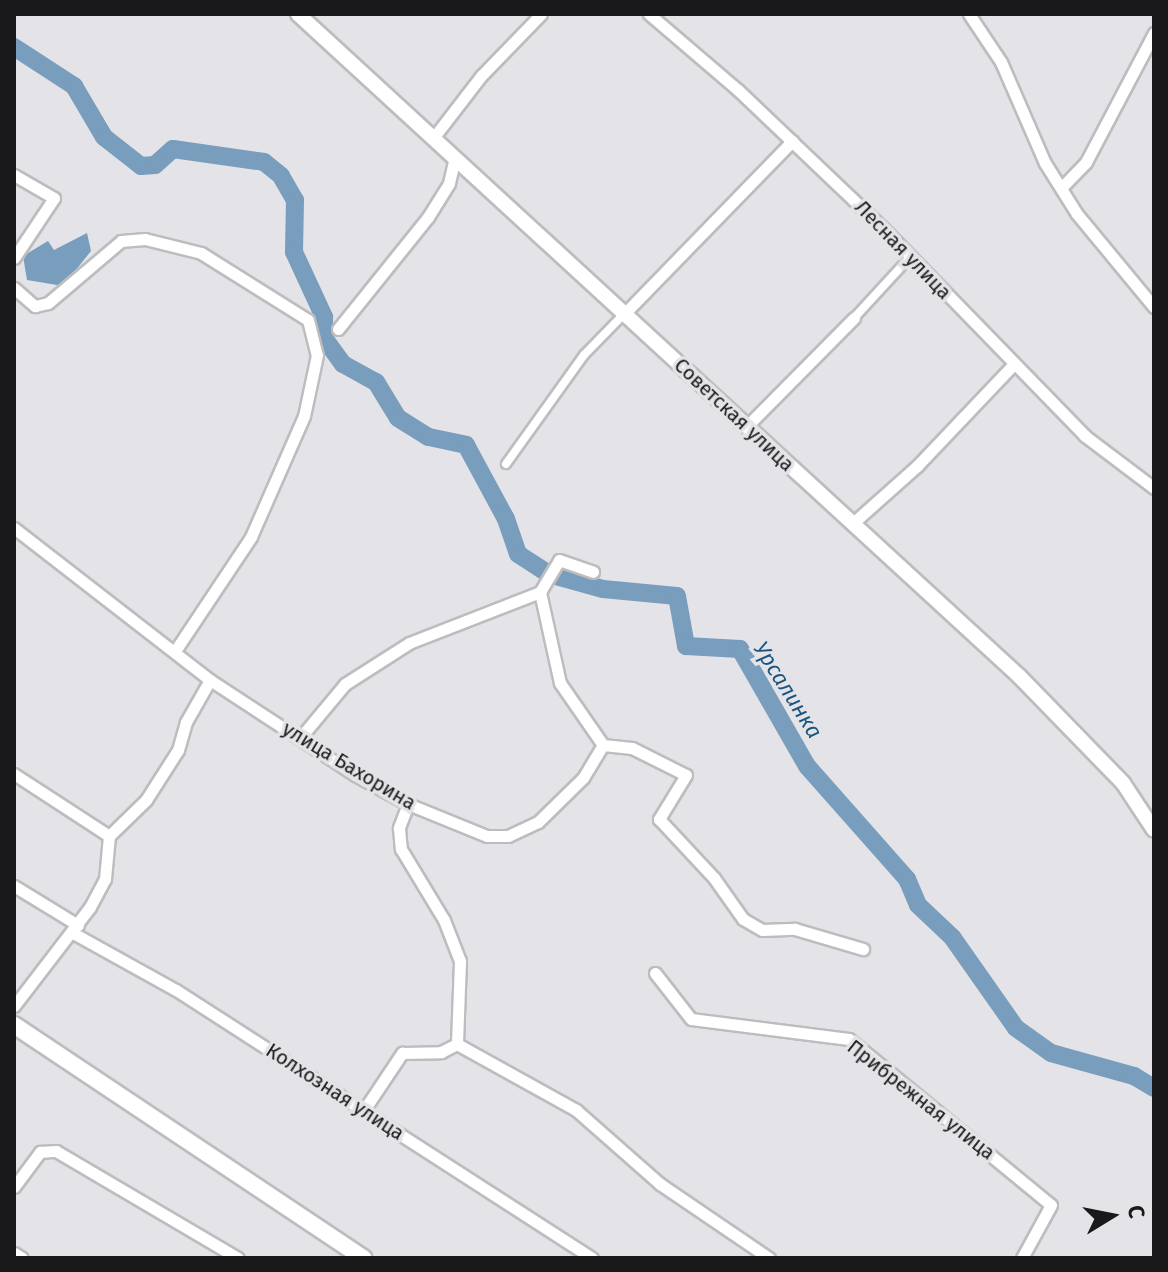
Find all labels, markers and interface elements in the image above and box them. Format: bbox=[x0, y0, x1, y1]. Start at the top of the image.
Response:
street label: Лесная улица bbox=[850, 195, 956, 305]
street label: Советская улица bbox=[669, 353, 799, 477]
water label: Урсалинка bbox=[748, 637, 828, 743]
street label: улица Бахорина bbox=[278, 717, 420, 815]
street label: Прибрежная улица bbox=[842, 1035, 1000, 1165]
street label: Колхозная улица bbox=[261, 1038, 409, 1146]
north arrow bbox=[1072, 1176, 1152, 1256]
text: С bbox=[1122, 1203, 1151, 1220]

